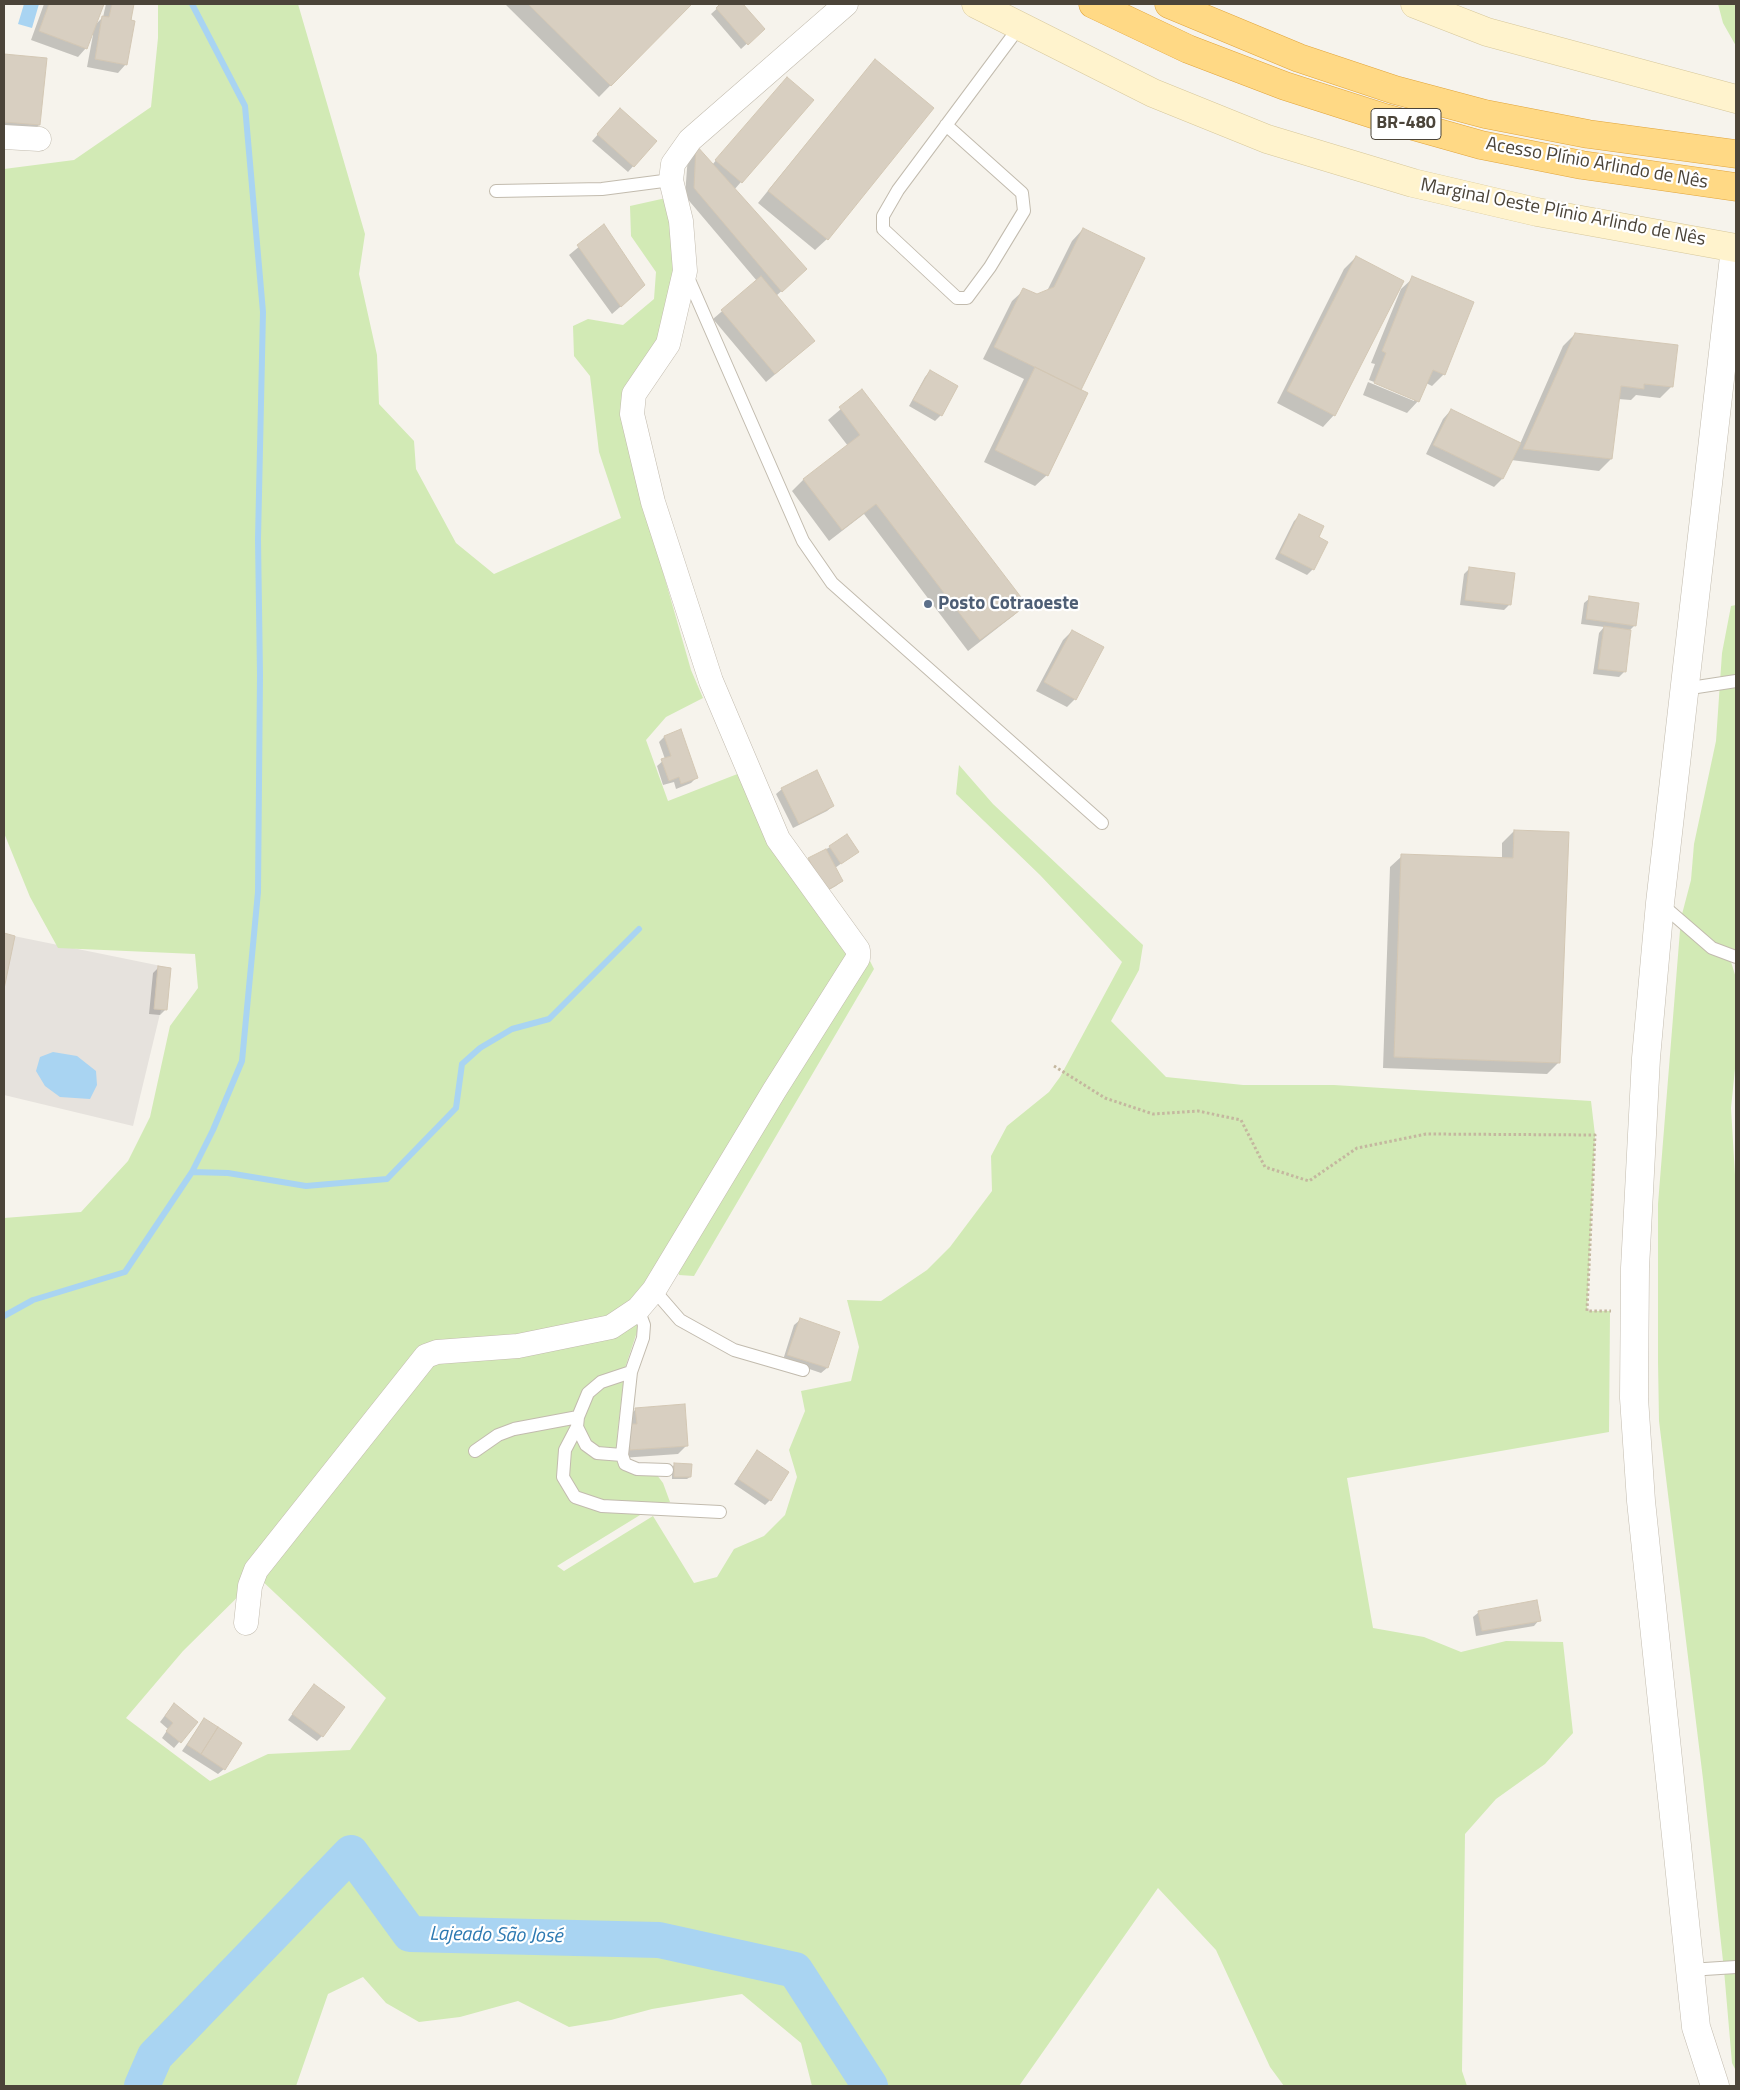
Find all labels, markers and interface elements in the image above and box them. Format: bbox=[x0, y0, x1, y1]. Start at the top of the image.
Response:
road number: BR-480 bbox=[1371, 108, 1441, 140]
street label: Acesso Plínio Arlindo de Nês bbox=[1484, 133, 1710, 195]
street label: Marginal Oeste Plínio Arlindo de Nês bbox=[1419, 174, 1707, 252]
place label: Posto Cotraoeste bbox=[938, 593, 1079, 615]
marker: Posto Cotraoeste bbox=[922, 598, 934, 610]
water label: Lajeado São José bbox=[429, 1923, 563, 1949]

